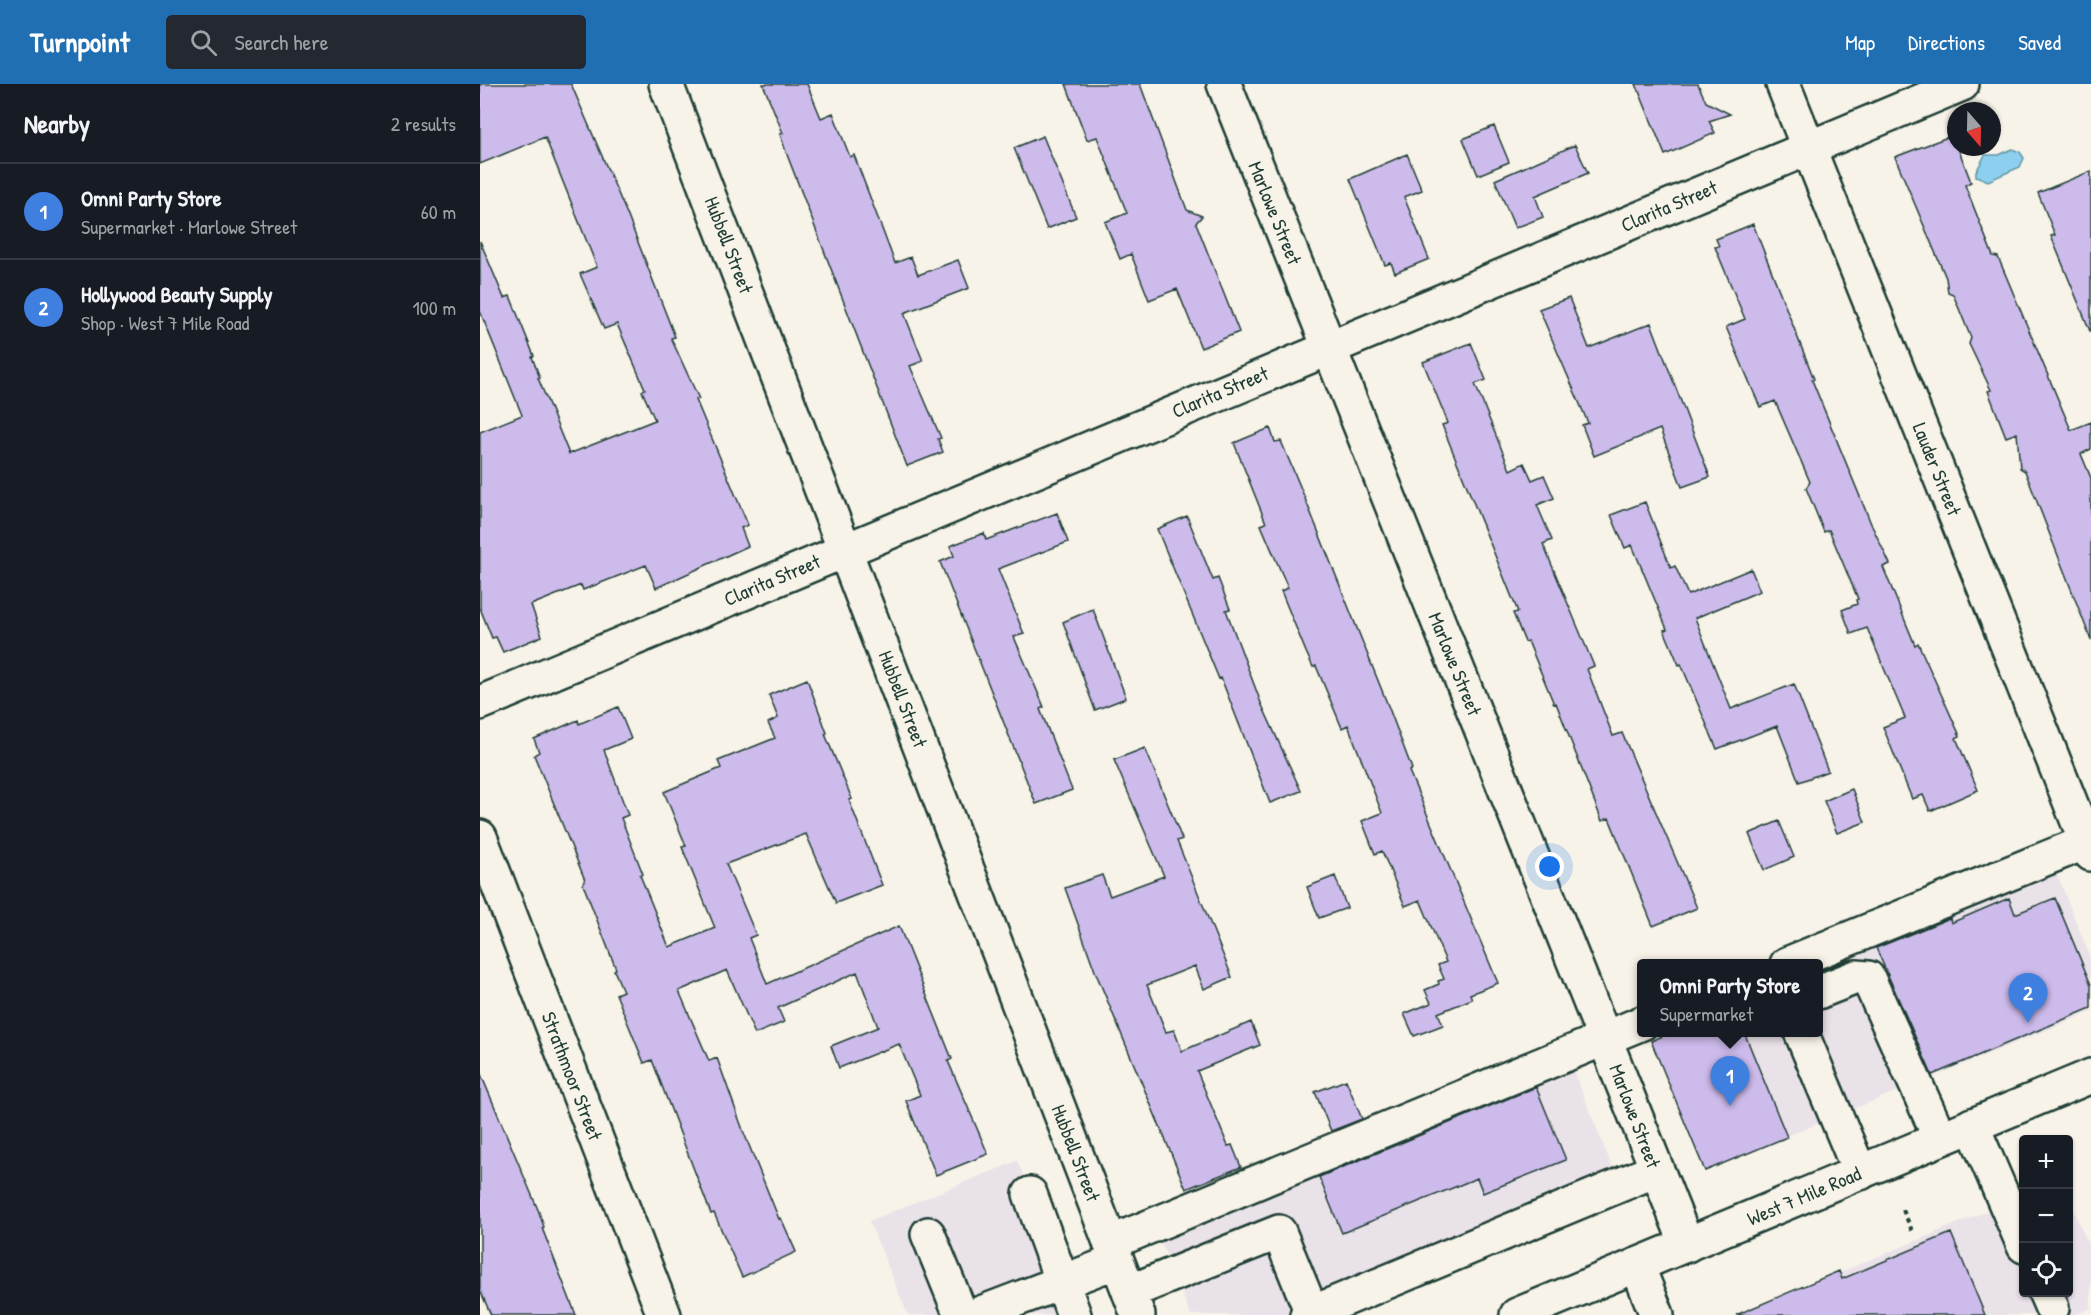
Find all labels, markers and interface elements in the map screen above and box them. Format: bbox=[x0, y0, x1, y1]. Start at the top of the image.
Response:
search box bbox=[166, 15, 586, 69]
text: Turnpoint bbox=[30, 23, 130, 61]
icon: search bbox=[187, 26, 220, 59]
text: Search here bbox=[235, 27, 329, 57]
text: Map bbox=[1845, 28, 1875, 57]
text: Directions bbox=[1908, 28, 1985, 57]
text: Saved bbox=[2018, 28, 2061, 57]
north arrow bbox=[1947, 102, 2001, 156]
text: Nearby bbox=[24, 106, 90, 141]
text: 2 results bbox=[391, 110, 456, 137]
street label: Marlowe Street bbox=[1242, 157, 1309, 270]
street label: Clarita Street bbox=[1616, 173, 1722, 238]
text: Omni Party Store bbox=[81, 183, 222, 213]
street label: Hubbell Street bbox=[699, 193, 761, 298]
text: 1 bbox=[40, 198, 47, 225]
text: 60 m bbox=[421, 198, 456, 225]
text: Supermarket · Marlowe Street bbox=[81, 213, 297, 240]
text: Hollywood Beauty Supply bbox=[81, 279, 273, 309]
text: 2 bbox=[39, 294, 48, 321]
text: 100 m bbox=[413, 294, 456, 321]
text: Shop · West 7 Mile Road bbox=[81, 309, 249, 336]
street label: Clarita Street bbox=[1167, 359, 1273, 424]
street label: Lauder Street bbox=[1907, 418, 1969, 520]
street label: Clarita Street bbox=[719, 547, 825, 612]
street label: Marlowe Street bbox=[1422, 608, 1489, 721]
street label: Hubbell Street bbox=[873, 647, 935, 752]
your location bbox=[1535, 852, 1564, 881]
popup bbox=[1637, 959, 1823, 1037]
text: Omni Party Store bbox=[1660, 970, 1800, 1000]
pin: 2 bbox=[2008, 974, 2048, 1023]
text: Supermarket bbox=[1660, 1000, 1753, 1027]
street label: Strathmoor Street bbox=[536, 1008, 610, 1145]
pin: 1 bbox=[1710, 1056, 1750, 1106]
street label: Marlowe Street bbox=[1603, 1060, 1668, 1173]
street label: Hubbell Street bbox=[1046, 1101, 1108, 1206]
map controls bbox=[2019, 1135, 2073, 1297]
button: + bbox=[2019, 1135, 2073, 1189]
street label: West 7 Mile Road bbox=[1743, 1159, 1865, 1232]
button: − bbox=[2019, 1189, 2073, 1243]
button: locate bbox=[2019, 1243, 2073, 1297]

